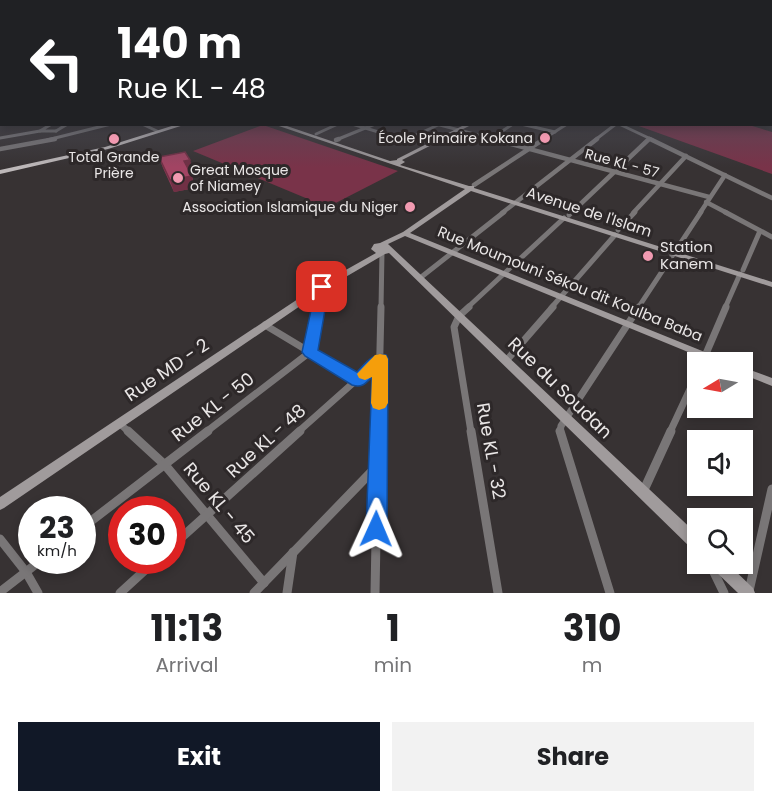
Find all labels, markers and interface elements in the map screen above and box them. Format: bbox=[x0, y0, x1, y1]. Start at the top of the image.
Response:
text: 140 m bbox=[117, 14, 242, 73]
icon: left bbox=[18, 24, 96, 102]
text: Rue KL - 48 bbox=[117, 70, 266, 107]
place label: École Primaire Kokana bbox=[378, 128, 533, 148]
marker: École Primaire Kokana bbox=[538, 131, 552, 145]
marker: Total Grande Prière bbox=[107, 132, 121, 146]
street label: Rue KL - 57 bbox=[583, 144, 662, 183]
place label: Total Grande Prière bbox=[69, 147, 160, 183]
place label: Great Mosque of Niamey bbox=[190, 160, 289, 196]
marker: Great Mosque of Niamey bbox=[171, 171, 185, 185]
street label: Avenue de l'Islam bbox=[524, 181, 655, 242]
place label: Association Islamique du Niger bbox=[182, 197, 398, 217]
marker: Association Islamique du Niger bbox=[403, 200, 417, 214]
street label: Rue Moumouni Sékou dit Koulba Baba bbox=[434, 221, 706, 347]
place label: Station Kanem bbox=[660, 236, 713, 274]
marker: Station Kanem bbox=[641, 249, 655, 263]
pin bbox=[296, 261, 347, 312]
icon: arrive bbox=[305, 270, 338, 303]
street label: Rue du Soudan bbox=[503, 331, 618, 444]
street label: Rue MD - 2 bbox=[120, 332, 214, 407]
north arrow bbox=[687, 352, 753, 418]
map controls bbox=[687, 352, 753, 574]
street label: Rue KL - 50 bbox=[166, 366, 259, 447]
street label: Rue KL - 48 bbox=[220, 398, 311, 483]
street label: Rue KL - 32 bbox=[471, 401, 512, 501]
button: sound bbox=[687, 430, 753, 496]
street label: Rue KL - 45 bbox=[178, 457, 261, 549]
speed limit sign: 30 bbox=[108, 496, 186, 574]
position arrow bbox=[344, 497, 408, 561]
text: 23 bbox=[39, 506, 75, 549]
button: search bbox=[687, 508, 753, 574]
text: km/h bbox=[37, 540, 77, 561]
text: 11:13 bbox=[151, 603, 223, 654]
text: 1 bbox=[386, 603, 400, 654]
text: 310 bbox=[563, 603, 621, 654]
text: Arrival bbox=[155, 651, 218, 679]
text: min bbox=[374, 651, 412, 679]
text: m bbox=[582, 651, 602, 679]
button: Exit bbox=[18, 722, 380, 791]
button: Share bbox=[392, 722, 754, 791]

